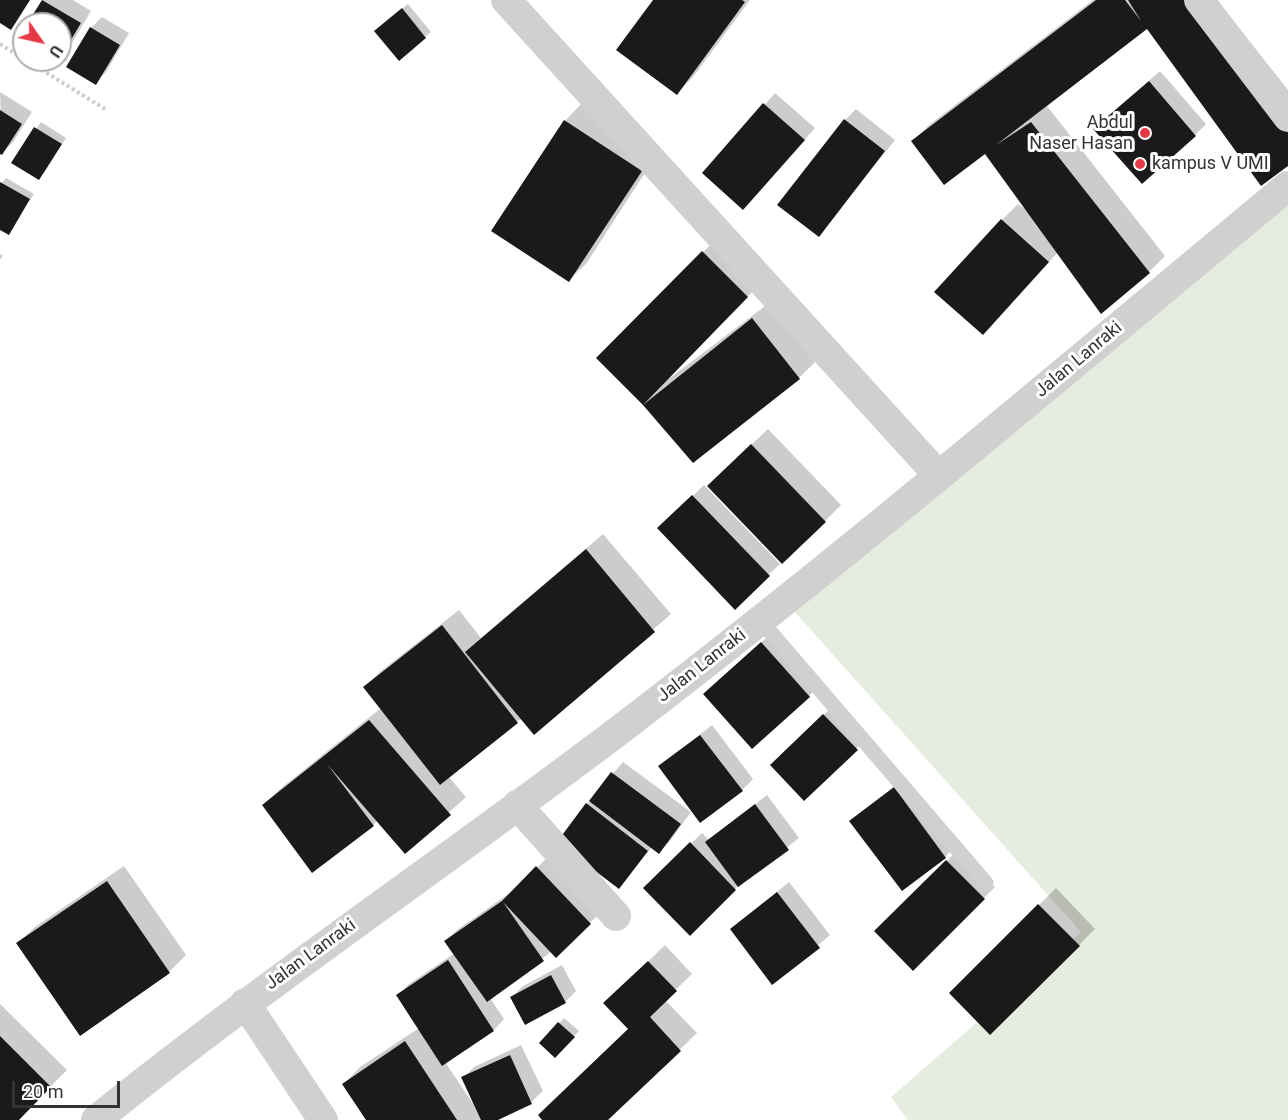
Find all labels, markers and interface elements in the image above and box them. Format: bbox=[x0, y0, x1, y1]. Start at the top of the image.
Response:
north arrow bbox=[12, 12, 72, 72]
text: U bbox=[45, 42, 67, 61]
place label: Abdul Naser Hasan bbox=[1029, 112, 1133, 154]
marker: Abdul Naser Hasan bbox=[1138, 126, 1152, 140]
place label: kampus V UMI bbox=[1152, 153, 1269, 175]
marker: kampus V UMI bbox=[1133, 157, 1147, 171]
street label: Jalan Lanraki bbox=[1031, 317, 1127, 403]
street label: Jalan Lanraki bbox=[653, 625, 751, 707]
street label: Jalan Lanraki bbox=[261, 915, 361, 995]
scale bar bbox=[15, 1069, 123, 1107]
text: 20 m bbox=[23, 1081, 63, 1102]

